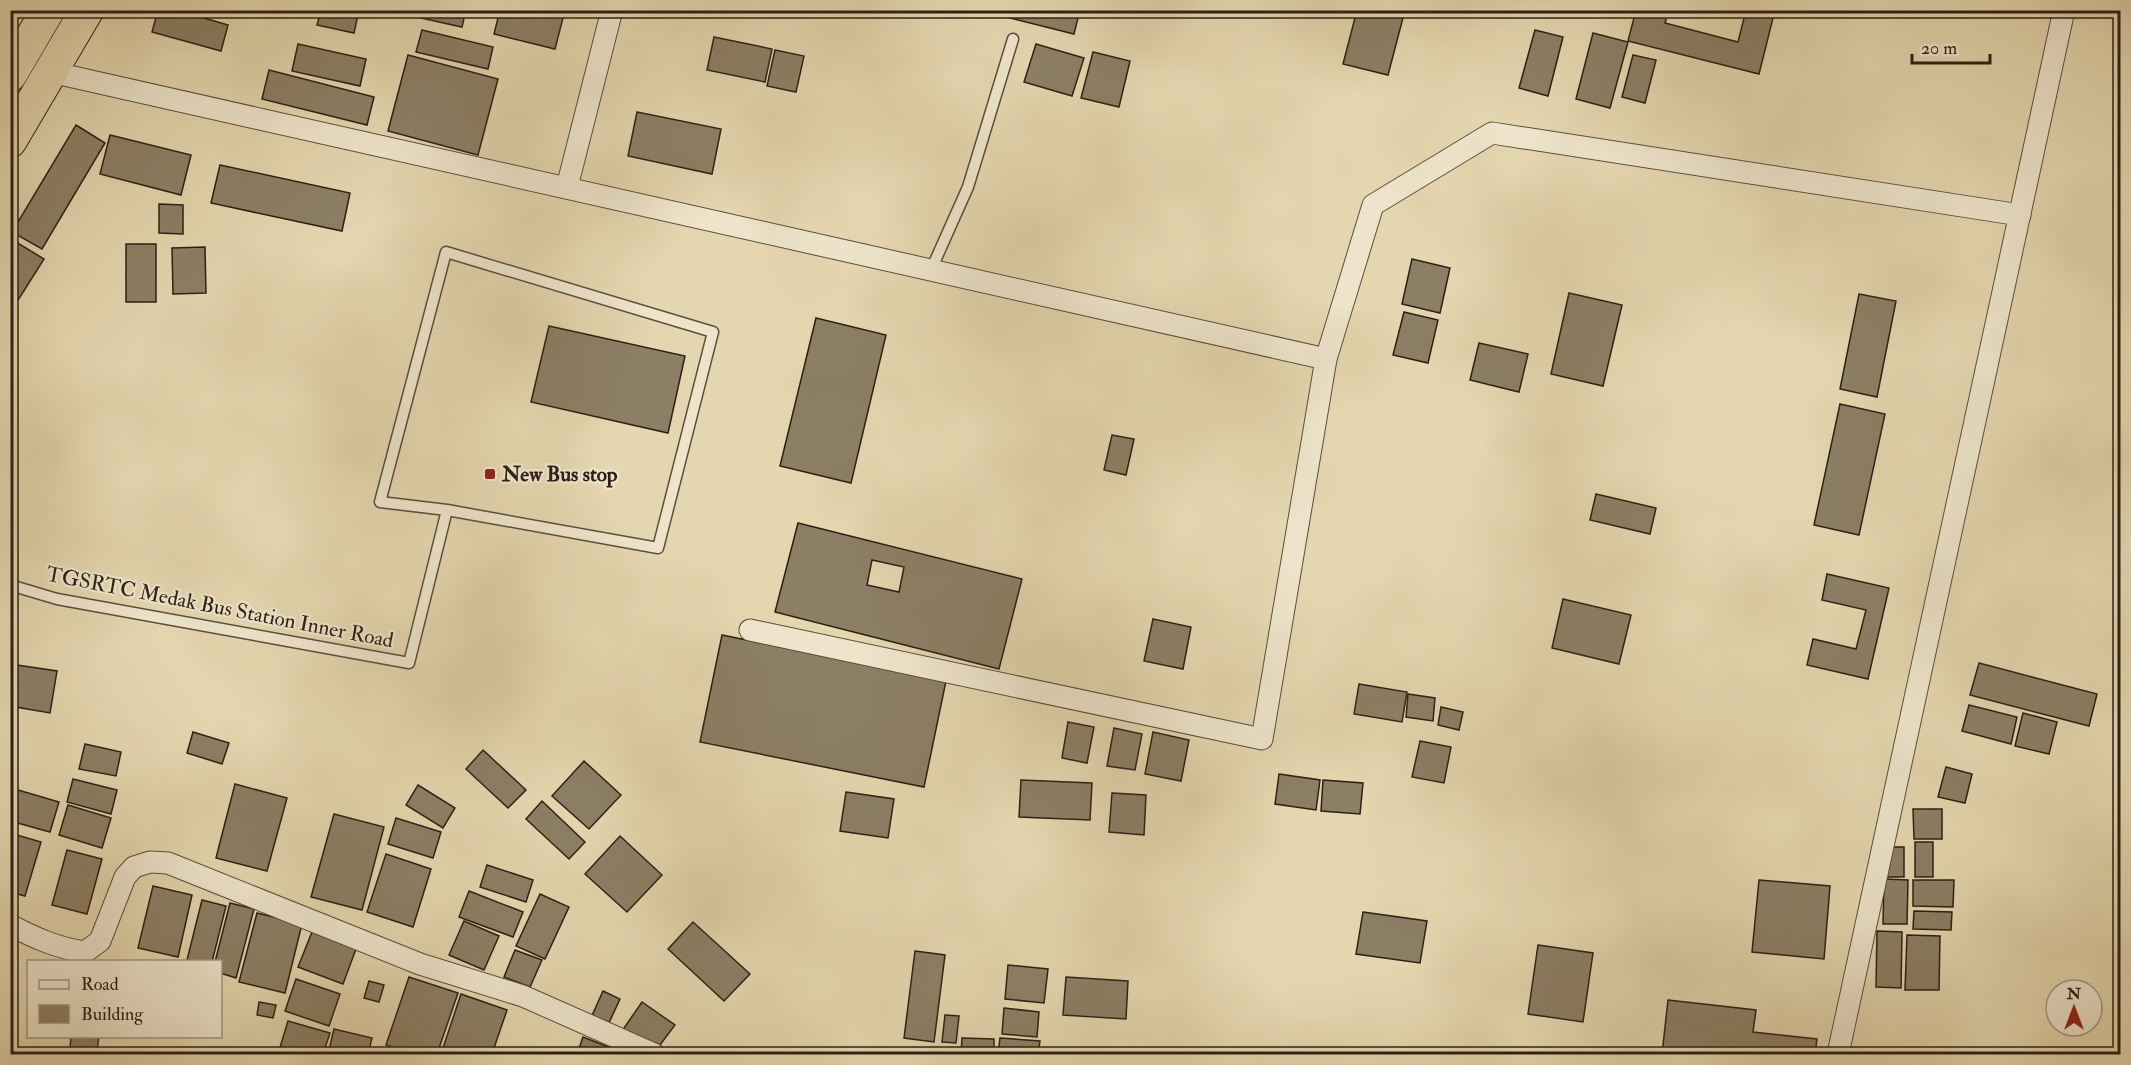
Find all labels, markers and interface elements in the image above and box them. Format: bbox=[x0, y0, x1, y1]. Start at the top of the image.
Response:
scale bar bbox=[1912, 27, 1990, 65]
text: 20 m bbox=[1921, 37, 1957, 60]
place label: New Bus stop bbox=[501, 461, 618, 488]
marker: New Bus stop bbox=[483, 467, 497, 481]
street label: TGSRTC Medak Bus Station Inner Road bbox=[44, 561, 396, 655]
legend bbox=[27, 960, 222, 1038]
text: Road bbox=[81, 973, 119, 996]
north arrow bbox=[2044, 978, 2104, 1038]
text: N bbox=[2066, 984, 2082, 1004]
text: Building bbox=[81, 1003, 144, 1026]

